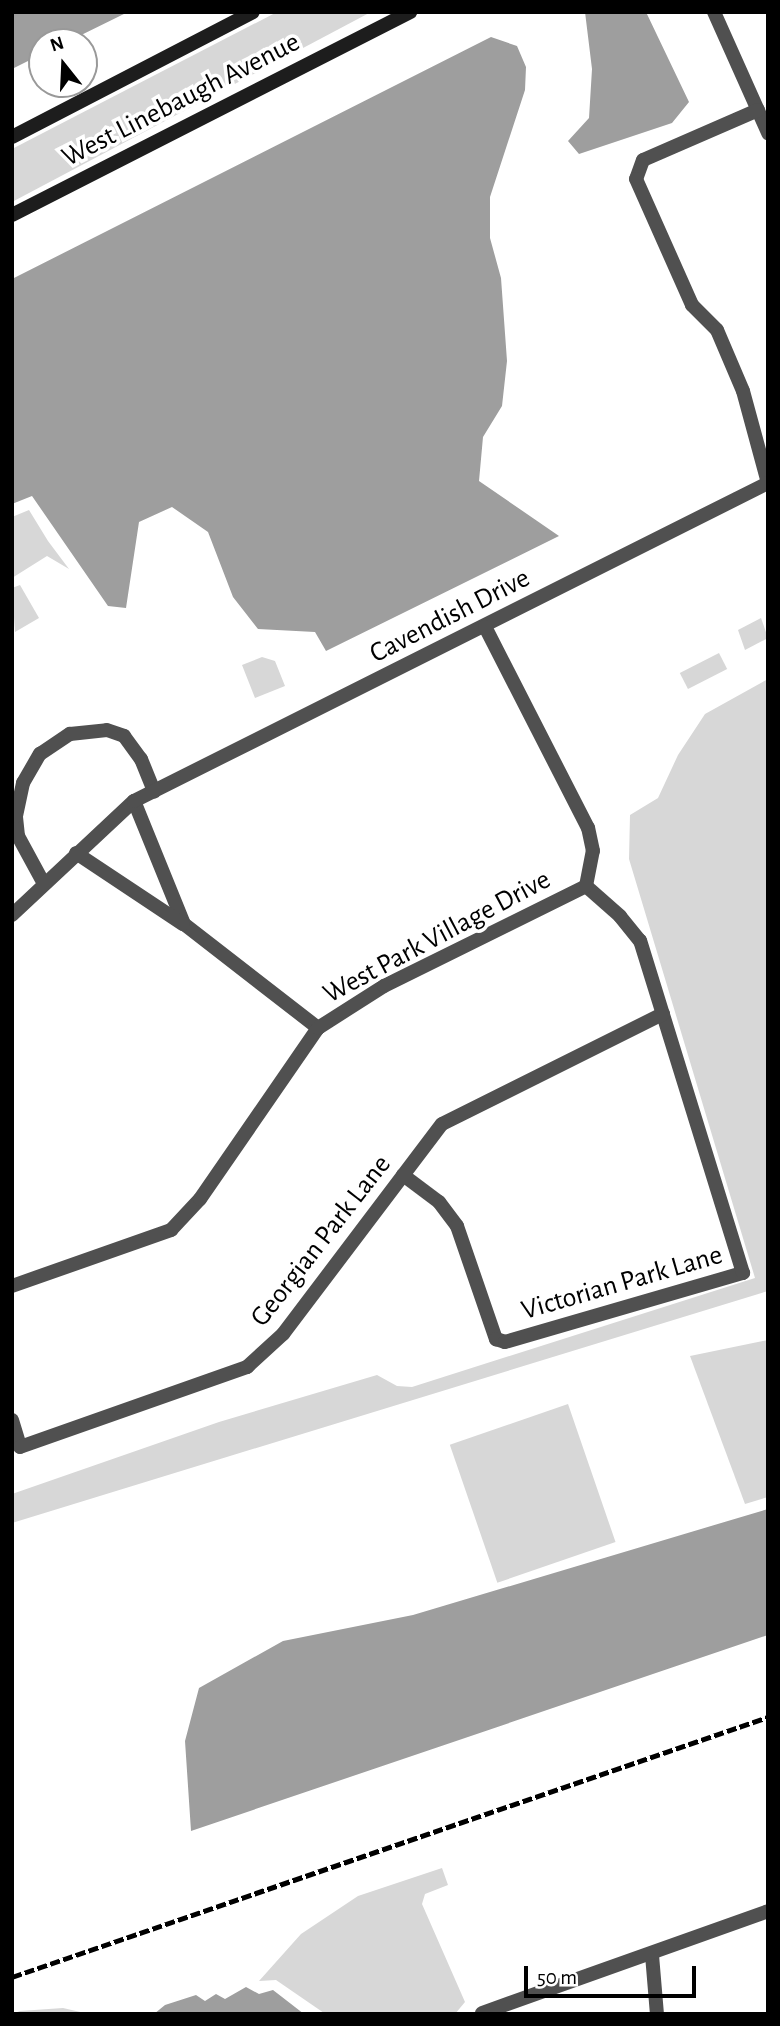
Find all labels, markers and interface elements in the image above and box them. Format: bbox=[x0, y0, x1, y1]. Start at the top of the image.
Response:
street label: West Linebaugh Avenue bbox=[56, 25, 306, 175]
north arrow bbox=[28, 28, 98, 98]
text: N bbox=[48, 33, 66, 56]
street label: Cavendish Drive bbox=[364, 561, 536, 671]
street label: West Park Village Drive bbox=[318, 863, 556, 1011]
street label: Georgian Park Lane bbox=[244, 1149, 398, 1333]
street label: Victorian Park Lane bbox=[518, 1238, 726, 1328]
scale bar bbox=[528, 1952, 700, 1996]
text: 50 m bbox=[537, 1967, 577, 1988]

